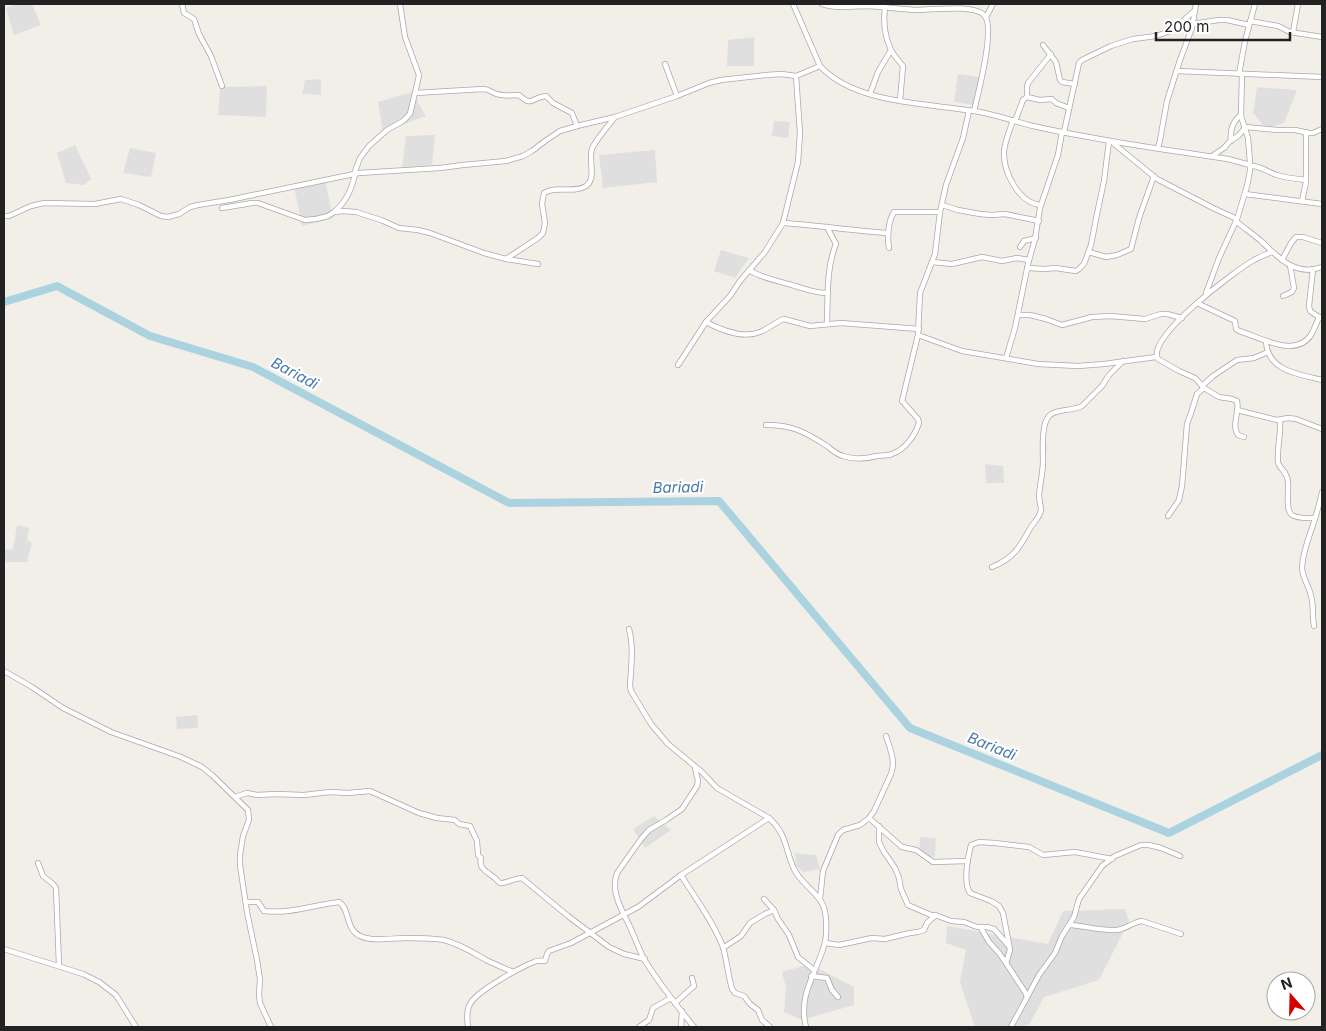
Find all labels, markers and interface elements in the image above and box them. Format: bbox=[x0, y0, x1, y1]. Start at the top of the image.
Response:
scale bar bbox=[1156, 10, 1290, 42]
text: 200 m bbox=[1164, 17, 1209, 36]
water label: Bariadi bbox=[268, 353, 322, 393]
water label: Bariadi bbox=[653, 477, 704, 497]
water label: Bariadi bbox=[965, 728, 1019, 764]
north arrow bbox=[1266, 971, 1316, 1021]
text: N bbox=[1278, 974, 1294, 993]

